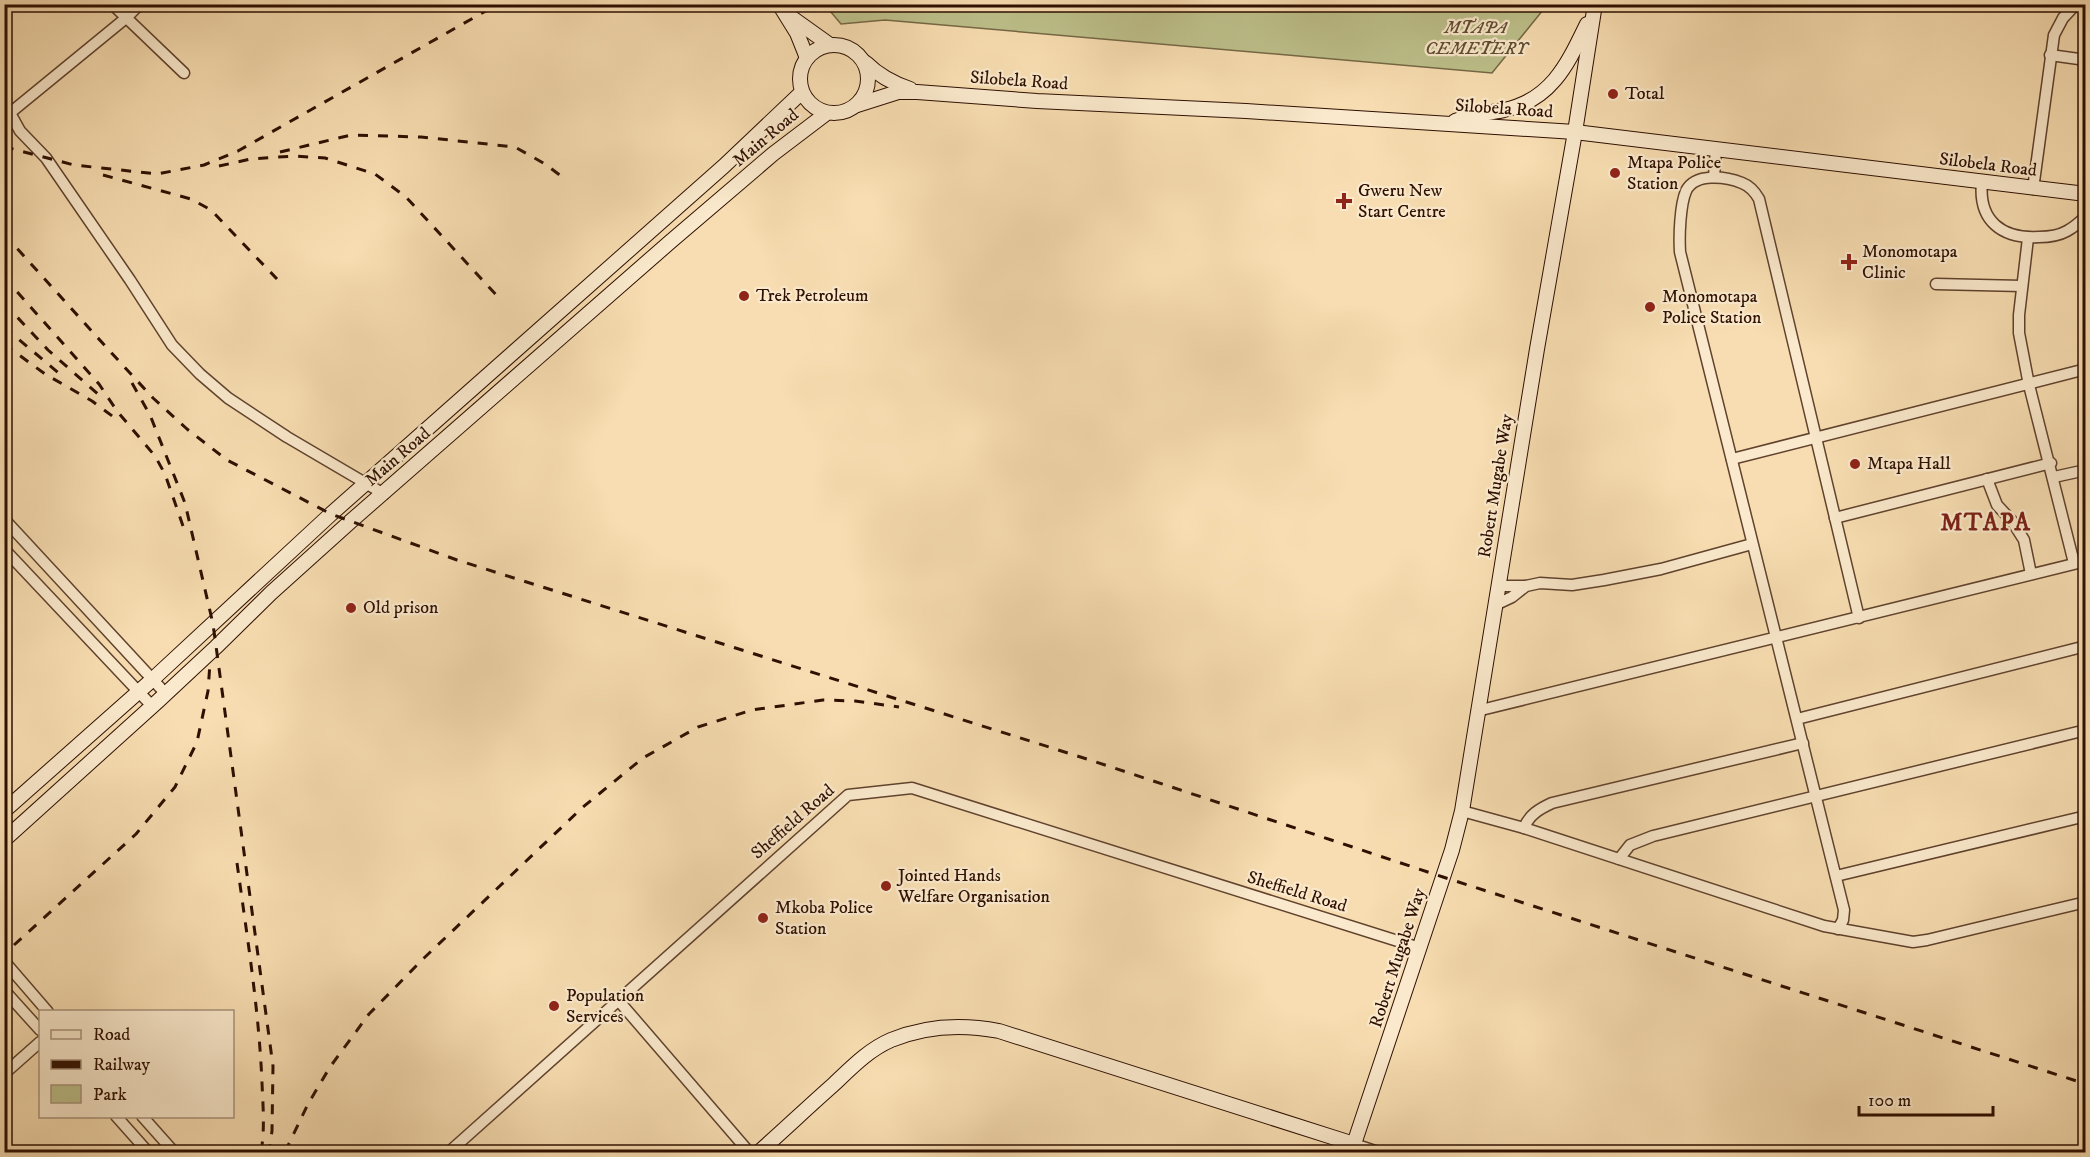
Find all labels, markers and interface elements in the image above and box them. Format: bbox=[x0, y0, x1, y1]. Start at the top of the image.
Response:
park label: MTAPA CEMETERY bbox=[1425, 17, 1530, 60]
street label: Silobela Road bbox=[969, 67, 1069, 95]
place label: Total bbox=[1625, 83, 1665, 105]
marker: Total bbox=[1606, 87, 1620, 101]
street label: Silobela Road bbox=[1454, 95, 1554, 123]
street label: Main Road bbox=[729, 104, 803, 172]
street label: Silobela Road bbox=[1938, 148, 2038, 182]
place label: Mtapa Police Station bbox=[1627, 152, 1721, 195]
marker: Mtapa Police Station bbox=[1608, 166, 1622, 180]
place label: Gweru New Start Centre bbox=[1358, 180, 1446, 223]
marker: Gweru New Start Centre bbox=[1335, 192, 1353, 210]
place label: Monomotapa Clinic bbox=[1862, 241, 1958, 284]
marker: Monomotapa Clinic bbox=[1840, 253, 1858, 271]
place label: Trek Petroleum bbox=[756, 285, 869, 307]
place label: Monomotapa Police Station bbox=[1662, 286, 1762, 329]
marker: Trek Petroleum bbox=[737, 289, 751, 303]
marker: Monomotapa Police Station bbox=[1643, 300, 1657, 314]
street label: Robert Mugabe Way bbox=[1474, 412, 1518, 560]
street label: Main Road bbox=[361, 423, 435, 491]
place label: Mtapa Hall bbox=[1867, 453, 1951, 475]
marker: Mtapa Hall bbox=[1848, 457, 1862, 471]
district label: MTAPA bbox=[1941, 508, 2031, 538]
place label: Old prison bbox=[363, 597, 439, 619]
marker: Old prison bbox=[344, 601, 358, 615]
street label: Sheffield Road bbox=[747, 780, 839, 864]
place label: Jointed Hands Welfare Organisation bbox=[896, 865, 1051, 908]
street label: Sheffield Road bbox=[1244, 866, 1350, 918]
marker: Jointed Hands Welfare Organisation bbox=[879, 879, 893, 893]
street label: Robert Mugabe Way bbox=[1365, 885, 1431, 1031]
place label: Mkoba Police Station bbox=[775, 897, 873, 940]
marker: Mkoba Police Station bbox=[756, 911, 770, 925]
place label: Population Services bbox=[566, 985, 645, 1028]
marker: Population Services bbox=[547, 999, 561, 1013]
legend bbox=[39, 1010, 234, 1118]
text: Road bbox=[93, 1024, 130, 1046]
text: Railway bbox=[93, 1054, 151, 1076]
scale bar bbox=[1859, 1079, 1992, 1117]
text: Park bbox=[93, 1084, 127, 1106]
text: 100 m bbox=[1868, 1090, 1911, 1112]

